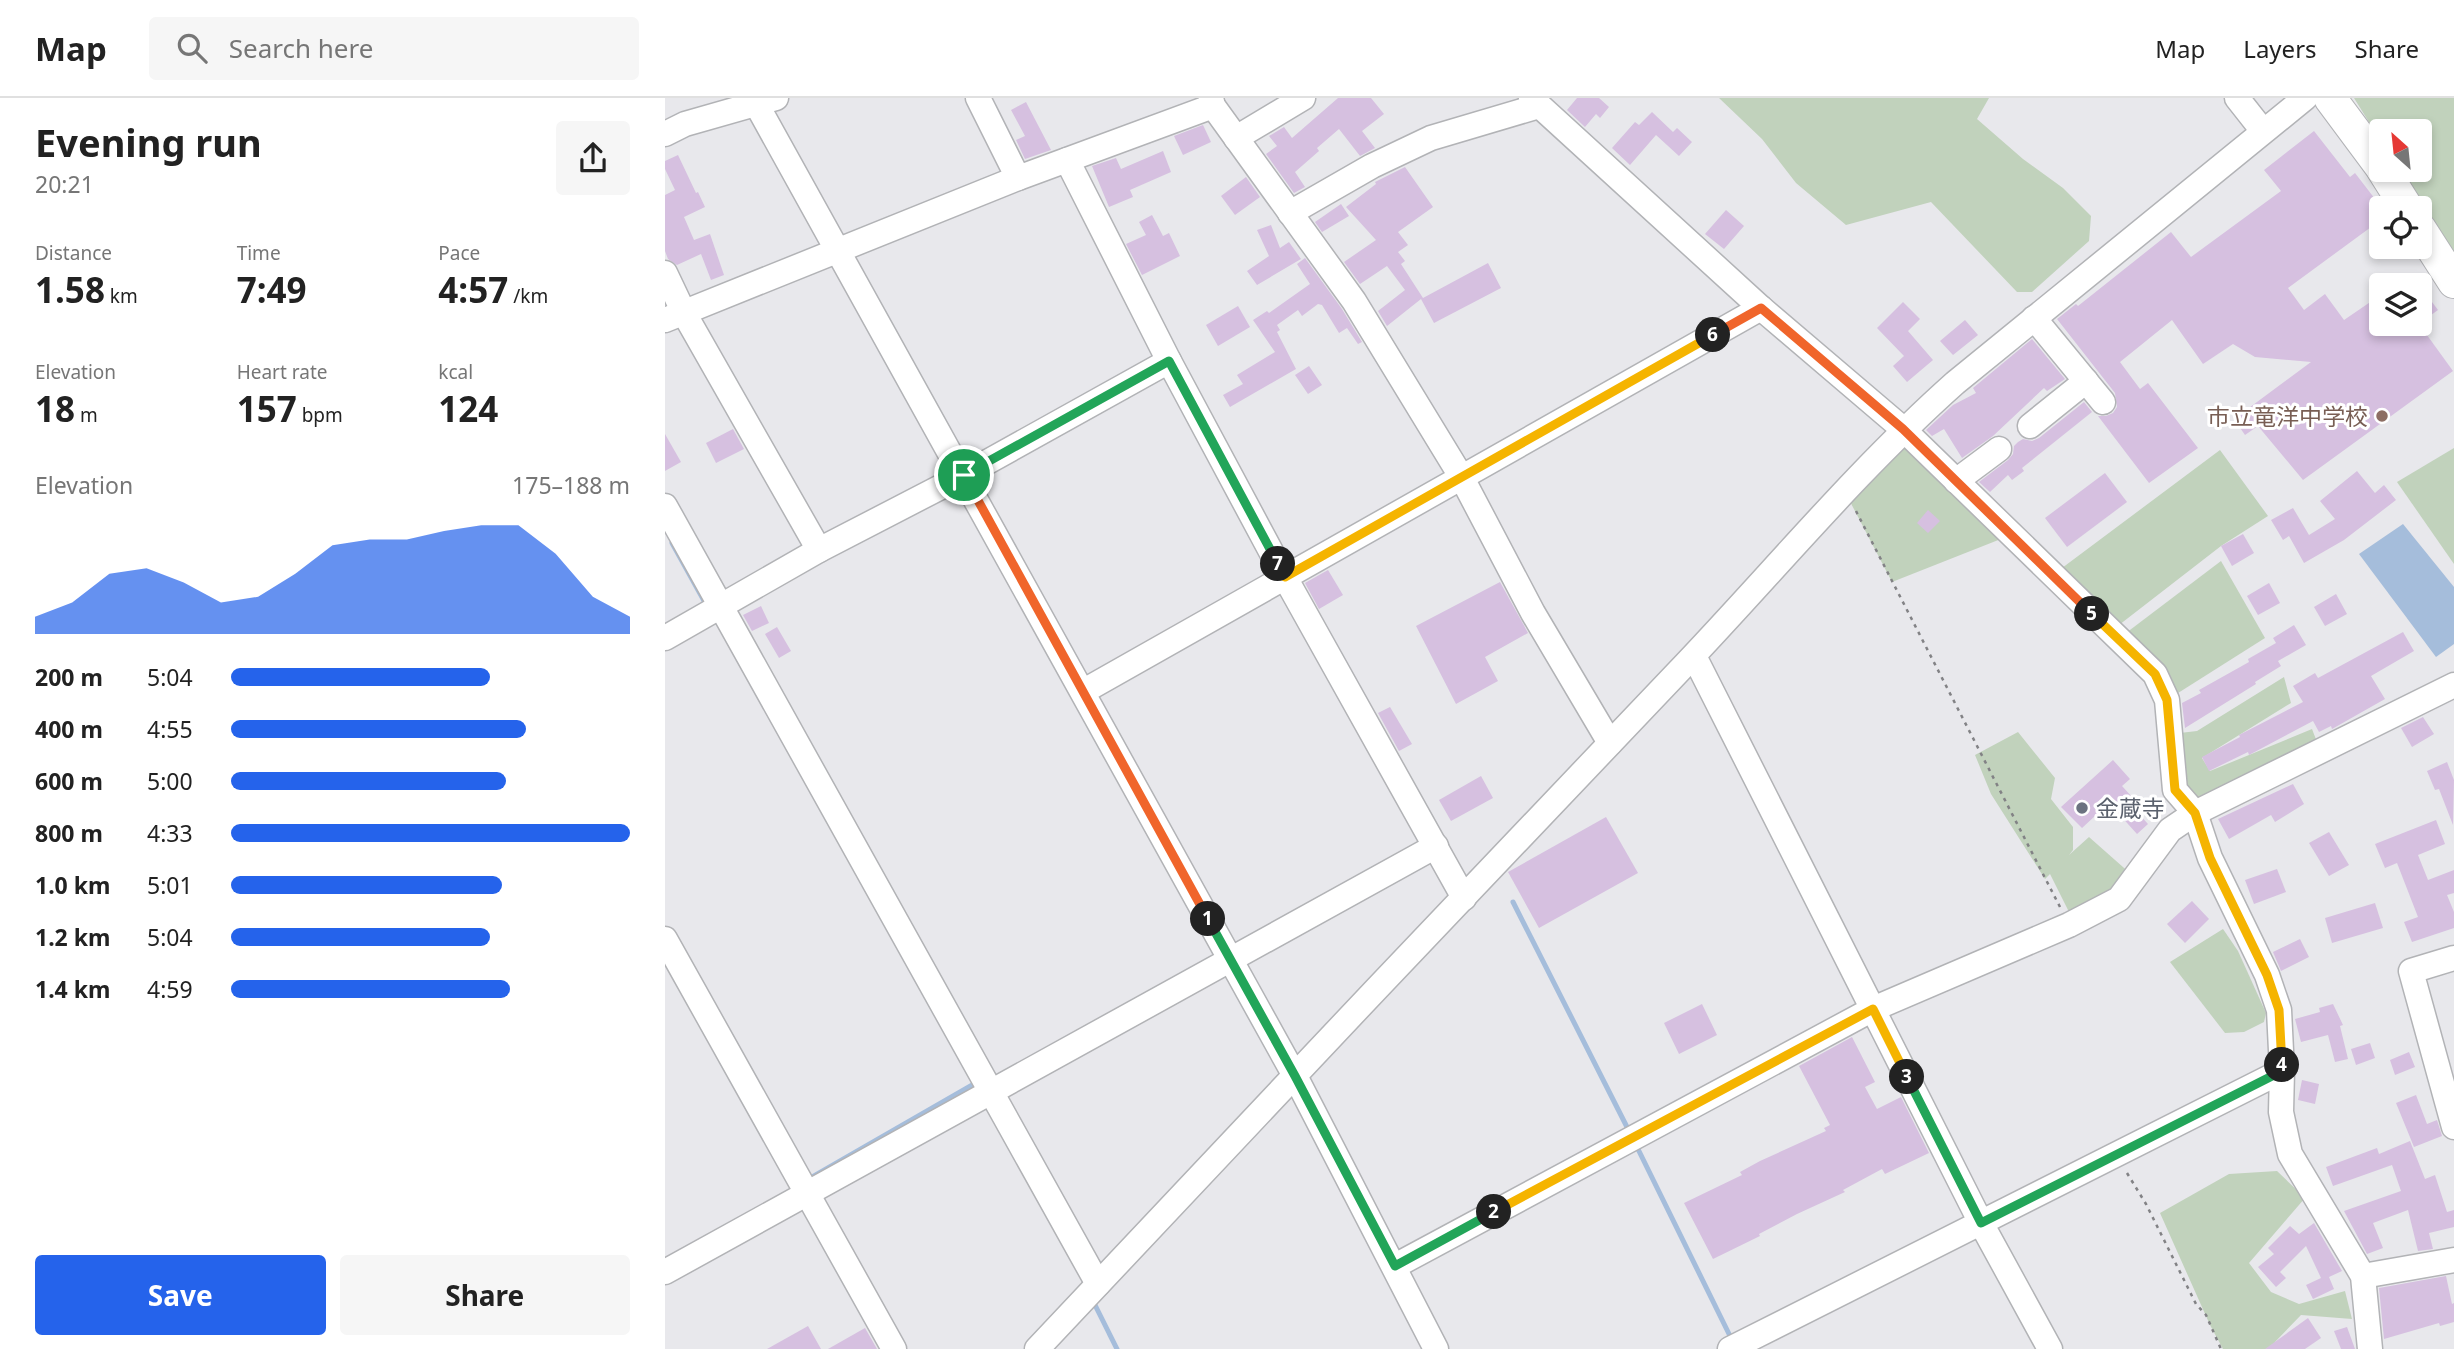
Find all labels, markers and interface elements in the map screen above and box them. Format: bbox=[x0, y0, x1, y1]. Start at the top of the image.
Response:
search box bbox=[149, 17, 639, 80]
text: Map bbox=[35, 26, 107, 71]
icon: search bbox=[173, 29, 211, 67]
text: Search here bbox=[229, 30, 373, 66]
text: Map bbox=[2155, 32, 2205, 65]
text: Layers bbox=[2243, 32, 2317, 65]
text: Share bbox=[2355, 32, 2419, 65]
text: Evening run bbox=[35, 116, 262, 168]
north arrow bbox=[2369, 119, 2433, 182]
map controls bbox=[2369, 119, 2432, 336]
button: share bbox=[556, 121, 630, 195]
text: 20:21 bbox=[35, 168, 94, 200]
button: locate bbox=[2369, 196, 2432, 259]
text: Distance bbox=[35, 240, 112, 266]
text: Time bbox=[237, 240, 281, 266]
text: Pace bbox=[438, 240, 480, 266]
text: 1.58 bbox=[35, 266, 105, 313]
text: 7:49 bbox=[237, 266, 307, 313]
text: 4:57 bbox=[438, 266, 508, 313]
button: layers bbox=[2369, 273, 2432, 336]
text: km bbox=[105, 283, 138, 309]
text: /km bbox=[508, 283, 548, 309]
pin: 6 bbox=[1695, 317, 1731, 352]
text: 6 bbox=[1707, 321, 1718, 347]
text: Elevation bbox=[35, 359, 116, 385]
text: Heart rate bbox=[237, 359, 327, 385]
text: kcal bbox=[438, 359, 473, 385]
text: 18 bbox=[35, 385, 75, 432]
text: 157 bbox=[237, 385, 297, 432]
text: 124 bbox=[438, 385, 498, 432]
place label: 市立竜洋中学校 bbox=[2207, 400, 2368, 432]
text: m bbox=[75, 402, 98, 428]
text: bpm bbox=[297, 402, 343, 428]
marker: 市立竜洋中学校 bbox=[2374, 408, 2390, 424]
pin bbox=[934, 445, 994, 505]
icon: arrive bbox=[945, 456, 983, 494]
text: Elevation bbox=[35, 469, 133, 501]
text: 175–188 m bbox=[512, 469, 630, 501]
pin: 7 bbox=[1261, 546, 1295, 582]
text: 7 bbox=[1272, 550, 1283, 576]
pin: 5 bbox=[2075, 596, 2109, 632]
text: 5 bbox=[2086, 600, 2097, 626]
text: 200 m bbox=[35, 661, 103, 693]
text: 5:04 bbox=[147, 661, 193, 693]
text: 400 m bbox=[35, 713, 103, 745]
text: 4:55 bbox=[147, 713, 193, 745]
text: 600 m bbox=[35, 765, 103, 797]
text: 5:00 bbox=[147, 765, 193, 797]
place label: 金蔵寺 bbox=[2096, 792, 2165, 824]
marker: 金蔵寺 bbox=[2074, 800, 2090, 816]
text: 800 m bbox=[35, 817, 103, 849]
text: 4:33 bbox=[147, 817, 193, 849]
text: 1.0 km bbox=[35, 869, 110, 901]
text: 5:01 bbox=[147, 869, 193, 901]
pin: 1 bbox=[1191, 902, 1225, 936]
text: 1 bbox=[1202, 905, 1213, 931]
text: 1.2 km bbox=[35, 921, 110, 953]
text: 5:04 bbox=[147, 921, 193, 953]
text: 1.4 km bbox=[35, 973, 110, 1005]
text: 4:59 bbox=[147, 973, 193, 1005]
pin: 4 bbox=[2265, 1048, 2299, 1082]
text: 4 bbox=[2276, 1051, 2287, 1077]
pin: 3 bbox=[1889, 1060, 1925, 1094]
text: 3 bbox=[1901, 1063, 1912, 1089]
pin: 2 bbox=[1477, 1194, 1511, 1230]
text: 2 bbox=[1488, 1198, 1499, 1224]
button: Save bbox=[35, 1255, 326, 1335]
button: Share bbox=[340, 1255, 630, 1335]

